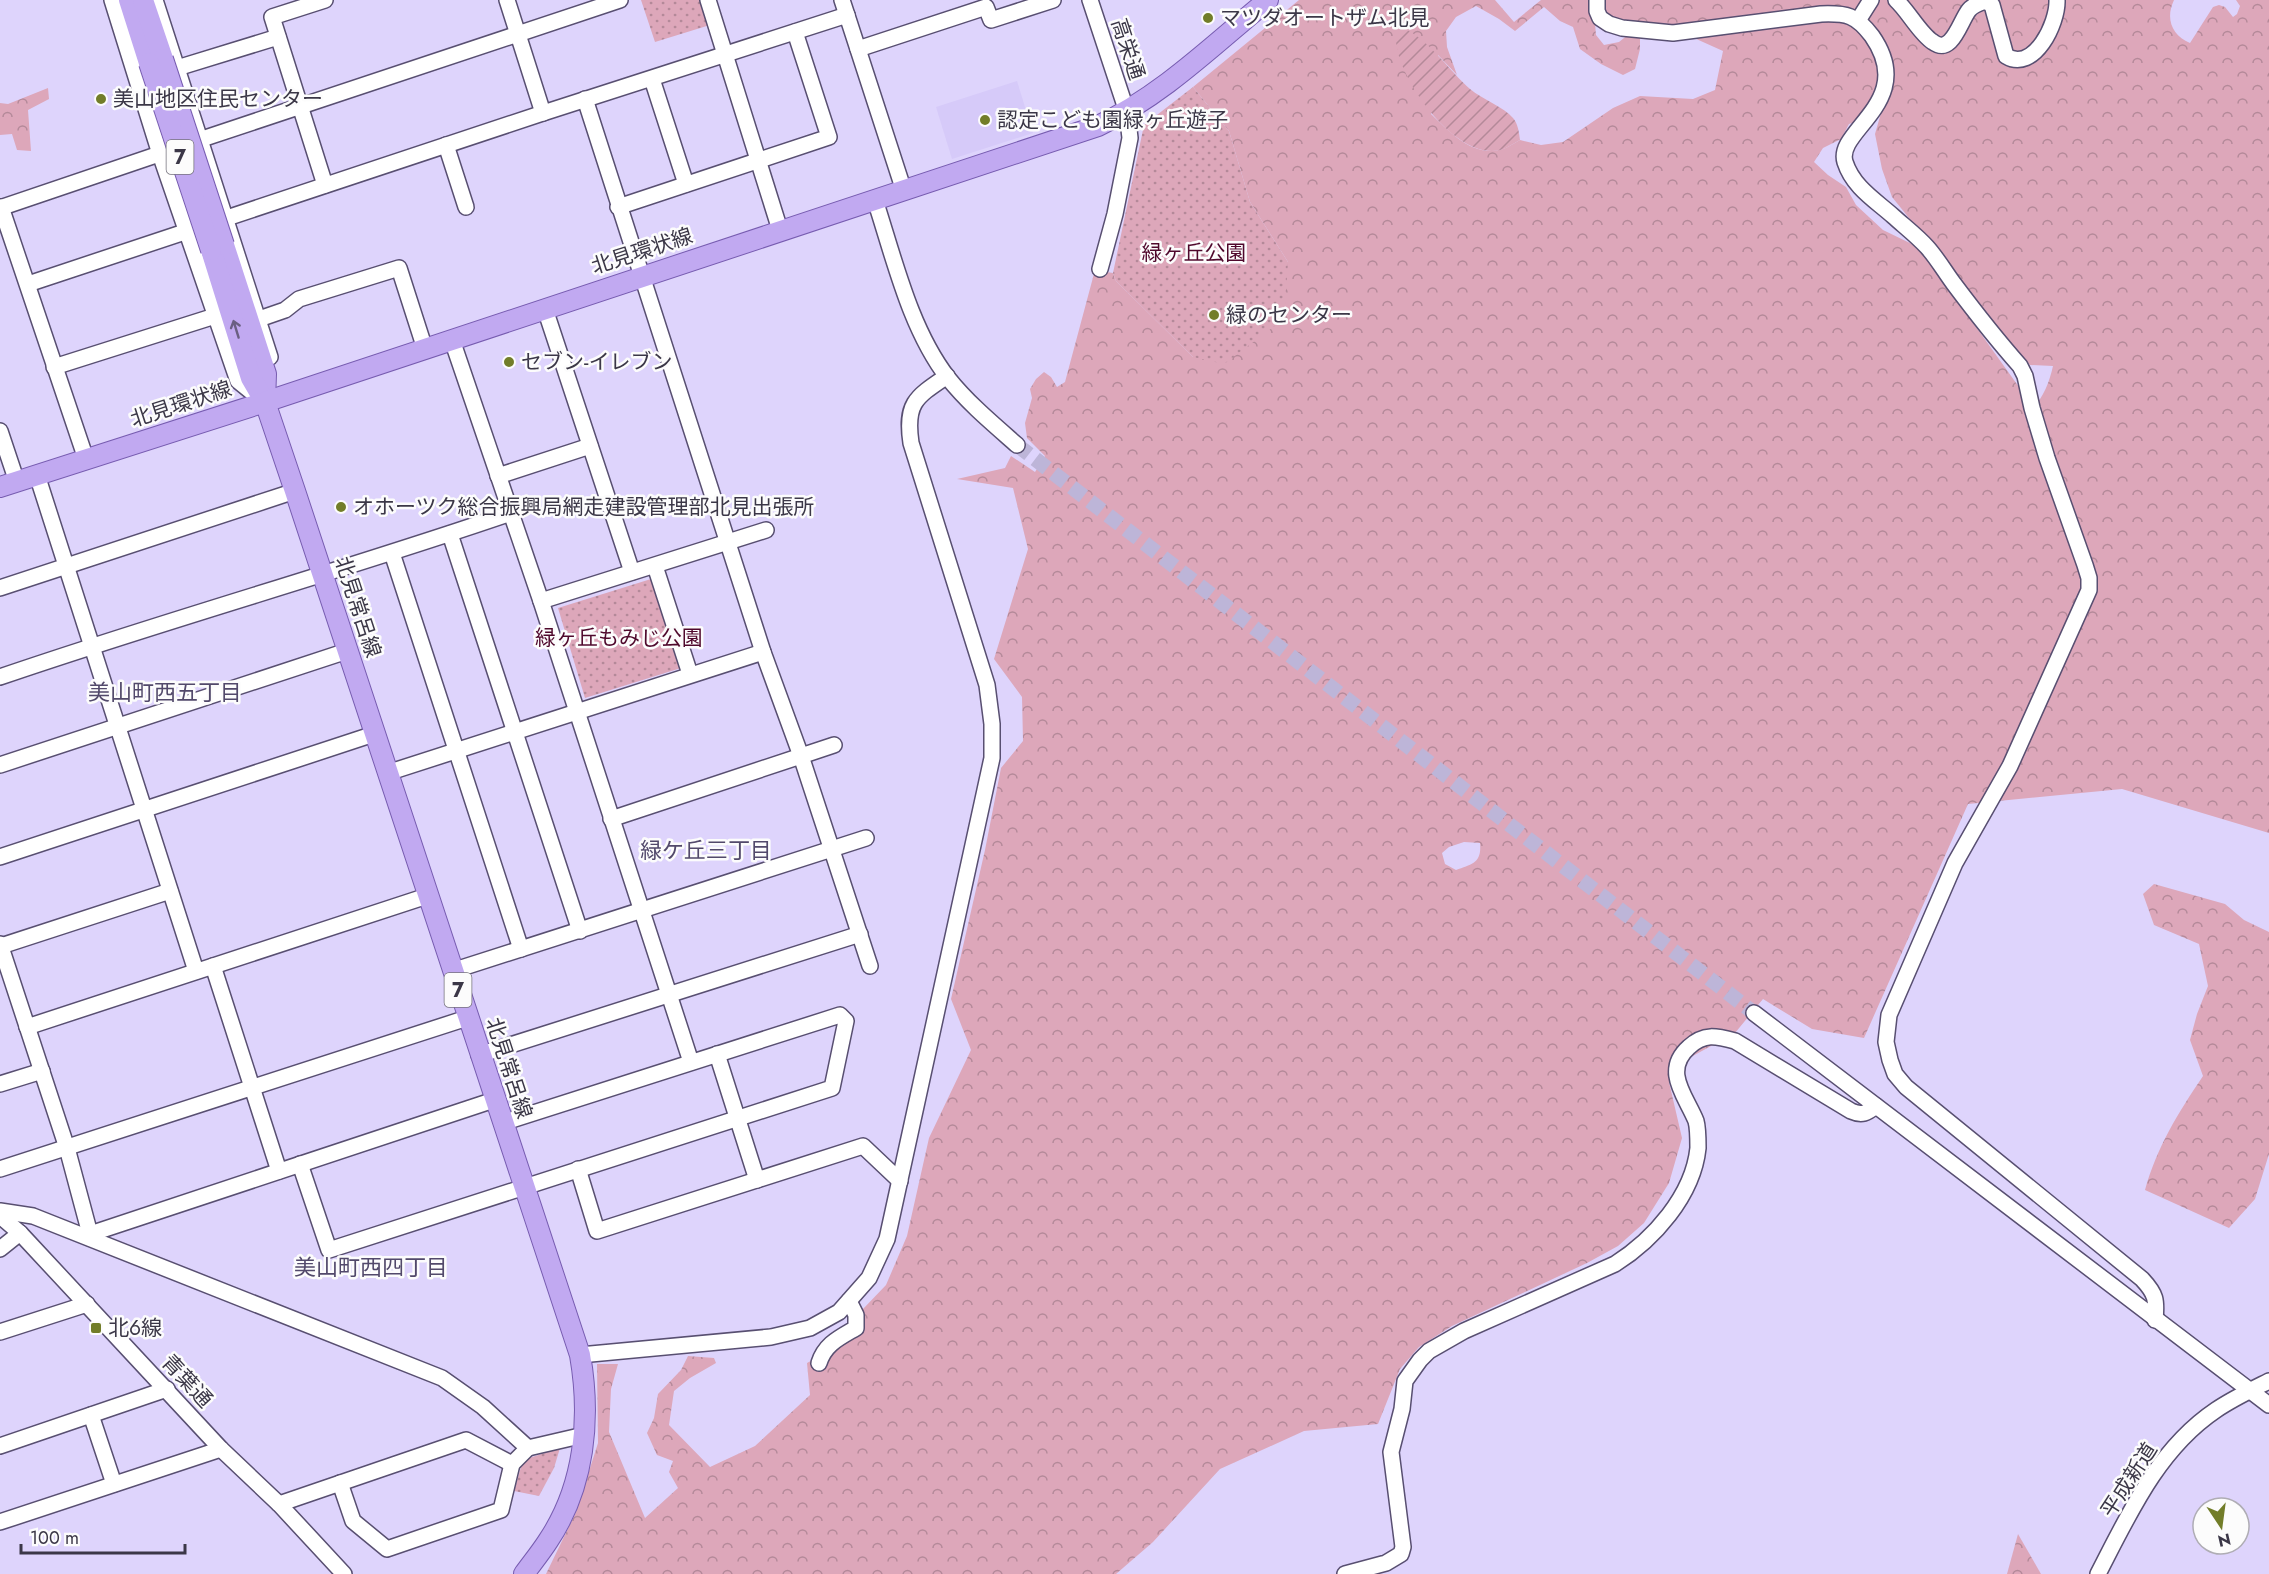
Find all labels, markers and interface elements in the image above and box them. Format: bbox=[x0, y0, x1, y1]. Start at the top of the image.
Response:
place label: マツダオートザム北見 bbox=[1220, 3, 1430, 33]
marker: マツダオートザム北見 bbox=[1201, 11, 1215, 25]
street label: 高栄通 bbox=[1104, 14, 1152, 84]
place label: 美山地区住民センター bbox=[113, 84, 323, 114]
marker: 美山地区住民センター bbox=[94, 92, 108, 106]
place label: 認定こども園緑ヶ丘遊子 bbox=[997, 105, 1228, 135]
marker: 認定こども園緑ヶ丘遊子 bbox=[978, 113, 992, 127]
road number: 7 bbox=[166, 140, 194, 174]
street label: 北見環状線 bbox=[587, 221, 697, 281]
park label: 緑ヶ丘公園 bbox=[1142, 238, 1247, 268]
place label: 緑のセンター bbox=[1226, 300, 1352, 330]
marker: 緑のセンター bbox=[1207, 308, 1221, 322]
one-way arrow bbox=[229, 319, 240, 338]
place label: セブン-イレブン bbox=[521, 347, 672, 377]
marker: セブン-イレブン bbox=[502, 355, 516, 369]
street label: 北見環状線 bbox=[126, 374, 236, 434]
place label: オホーツク総合振興局網走建設管理部北見出張所 bbox=[353, 492, 815, 522]
marker: オホーツク総合振興局網走建設管理部北見出張所 bbox=[334, 500, 348, 514]
street label: 北見常呂線 bbox=[328, 552, 388, 662]
park label: 緑ヶ丘もみじ公園 bbox=[535, 623, 703, 653]
district label: 美山町西五丁目 bbox=[88, 676, 242, 708]
district label: 緑ケ丘三丁目 bbox=[640, 834, 772, 866]
road number: 7 bbox=[444, 973, 472, 1007]
street label: 北見常呂線 bbox=[479, 1013, 539, 1123]
district label: 美山町西四丁目 bbox=[294, 1251, 448, 1283]
place label: 北6線 bbox=[108, 1313, 162, 1343]
marker: 北6線 bbox=[89, 1321, 103, 1335]
street label: 青葉通 bbox=[155, 1348, 219, 1414]
street label: 平成新道 bbox=[2094, 1437, 2164, 1523]
north arrow bbox=[2191, 1496, 2251, 1556]
scale bar bbox=[21, 1517, 184, 1555]
text: 100 m bbox=[30, 1525, 79, 1551]
text: N bbox=[2215, 1527, 2233, 1553]

